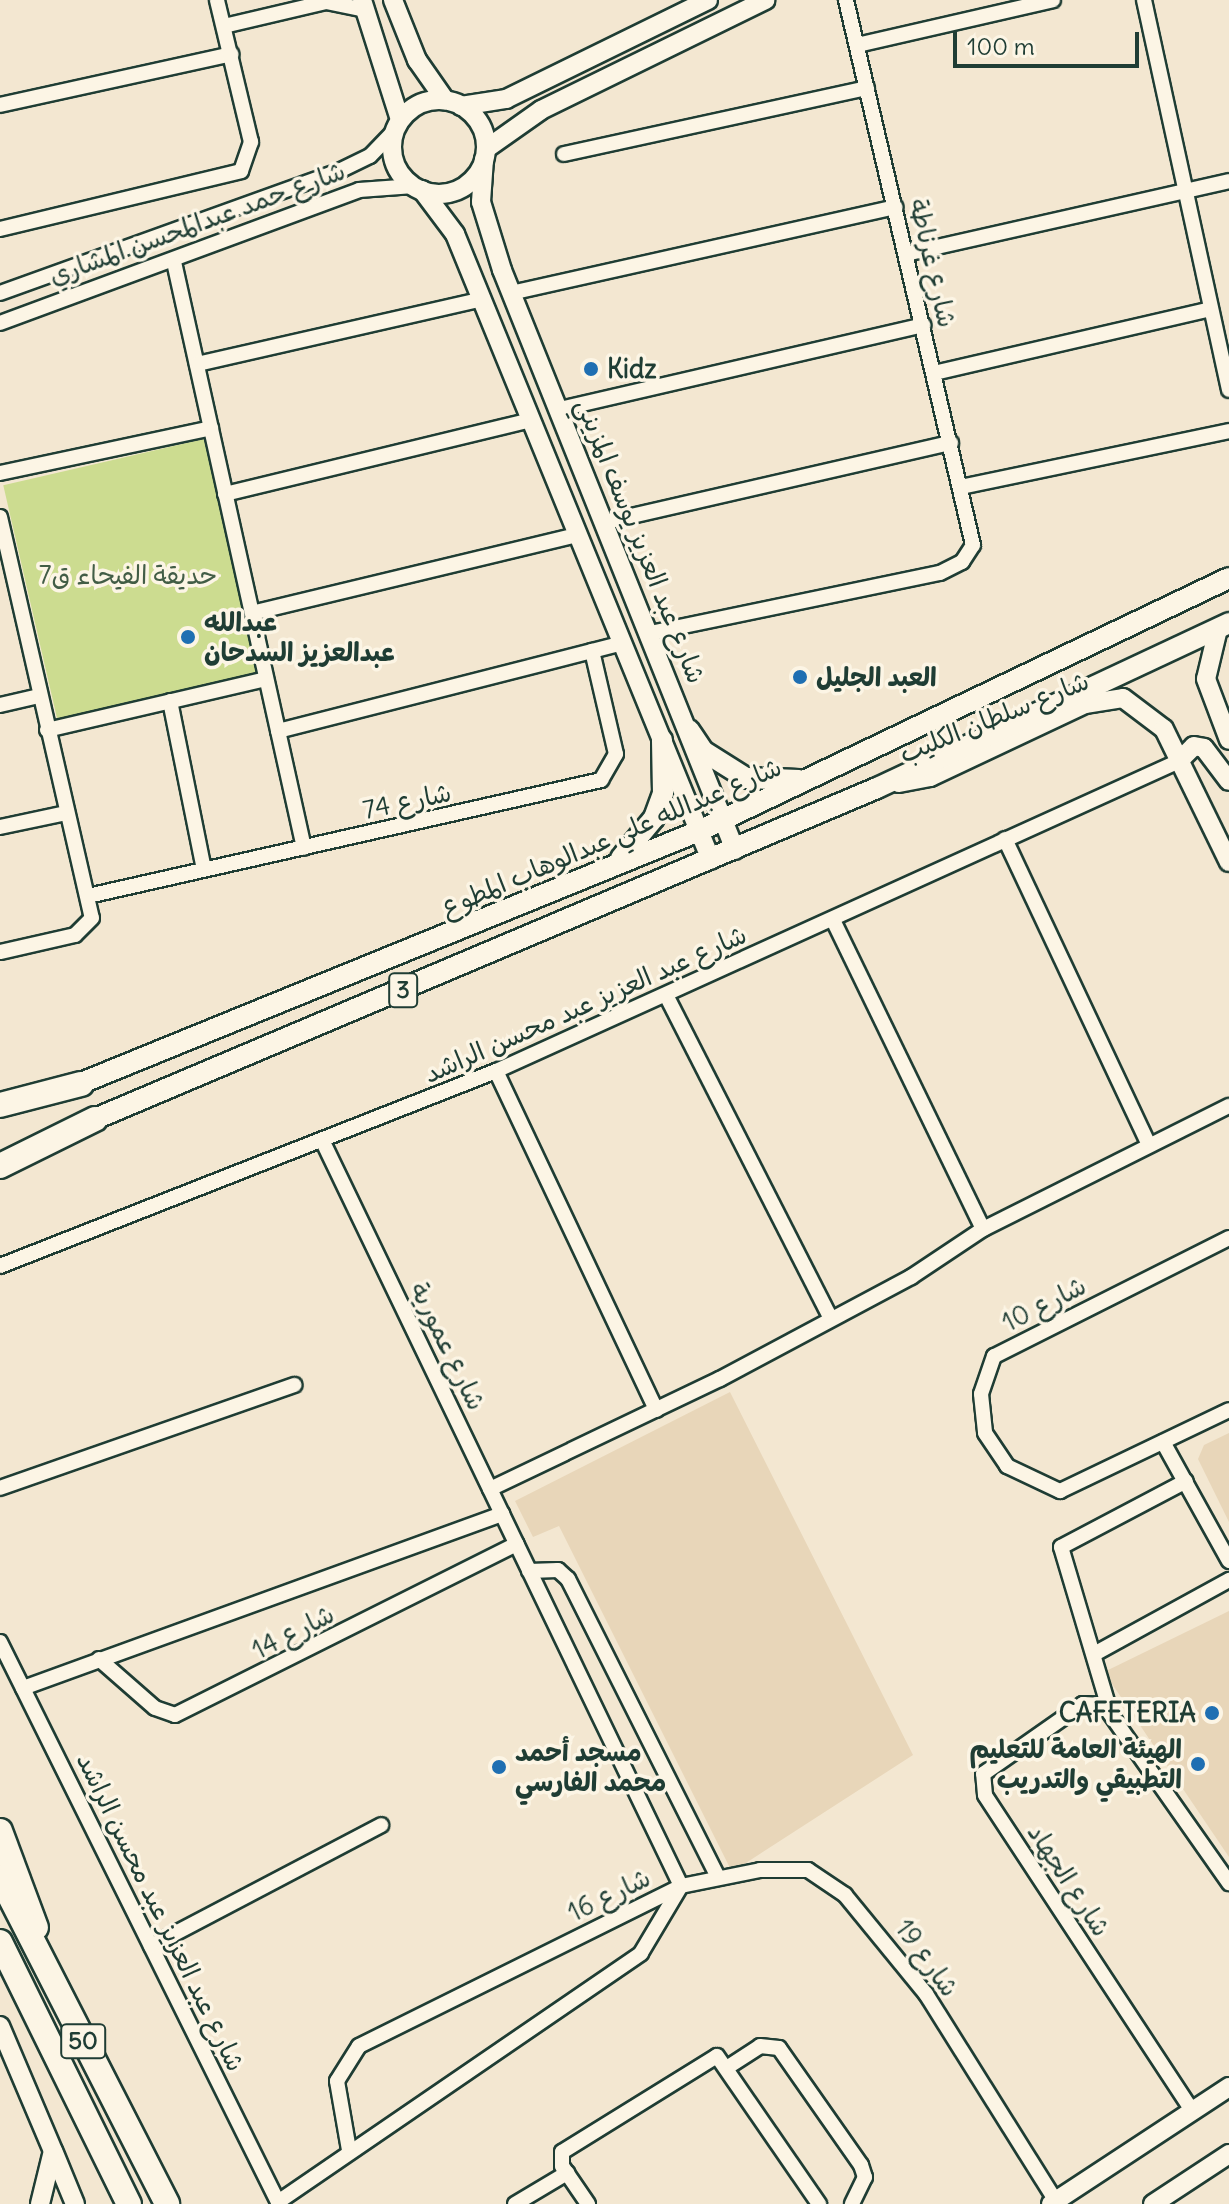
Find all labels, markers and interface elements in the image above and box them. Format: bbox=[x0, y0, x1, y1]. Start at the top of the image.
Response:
scale bar bbox=[957, 16, 1143, 66]
text: 100 m bbox=[967, 31, 1035, 61]
street label: شارع حمد عبدالمحسن المشاري bbox=[45, 155, 349, 291]
street label: شارع غرناطة bbox=[903, 196, 963, 330]
place label: Kidz bbox=[607, 353, 657, 385]
marker: Kidz bbox=[582, 360, 600, 378]
street label: شارع عبد العزيز يوسف المزيني bbox=[570, 394, 712, 688]
park label: حديقة الفيحاء ق7 bbox=[39, 559, 217, 591]
place label: عبدالله عبدالعزيز السدحان bbox=[204, 606, 395, 668]
marker: عبدالله عبدالعزيز السدحان bbox=[179, 628, 197, 646]
place label: العبد الجليل bbox=[816, 661, 937, 693]
street label: شارع سلطان الكليب bbox=[895, 665, 1093, 769]
marker: العبد الجليل bbox=[791, 668, 809, 686]
street label: شارع عبدالله علي عبدالوهاب المطوع bbox=[436, 751, 786, 923]
street label: شارع 74 bbox=[360, 776, 454, 826]
street label: شارع عبد العزيز عبد محسن الراشد bbox=[419, 919, 751, 1089]
road number: 3 bbox=[387, 970, 419, 1010]
street label: شارع 10 bbox=[997, 1270, 1091, 1338]
street label: شارع عمورية bbox=[404, 1277, 492, 1415]
street label: شارع 14 bbox=[247, 1598, 339, 1666]
place label: CAFETERIA bbox=[1059, 1697, 1196, 1729]
marker: CAFETERIA bbox=[1203, 1704, 1221, 1722]
place label: الهيئة العامة للتعليم التطبيقي والتدريب bbox=[970, 1733, 1182, 1794]
place label: مسجد أحمد محمد الفارسي bbox=[515, 1736, 666, 1798]
street label: شارع عبد العزيز عبد محسن الراشد bbox=[70, 1748, 252, 2076]
marker: الهيئة العامة للتعليم التطبيقي والتدريب bbox=[1189, 1755, 1207, 1773]
marker: مسجد أحمد محمد الفارسي bbox=[490, 1758, 508, 1776]
street label: شارع الجهاد bbox=[1021, 1818, 1117, 1942]
street label: شارع 16 bbox=[563, 1862, 655, 1928]
street label: شارع 19 bbox=[889, 1913, 965, 2003]
road number: 50 bbox=[59, 2021, 107, 2061]

